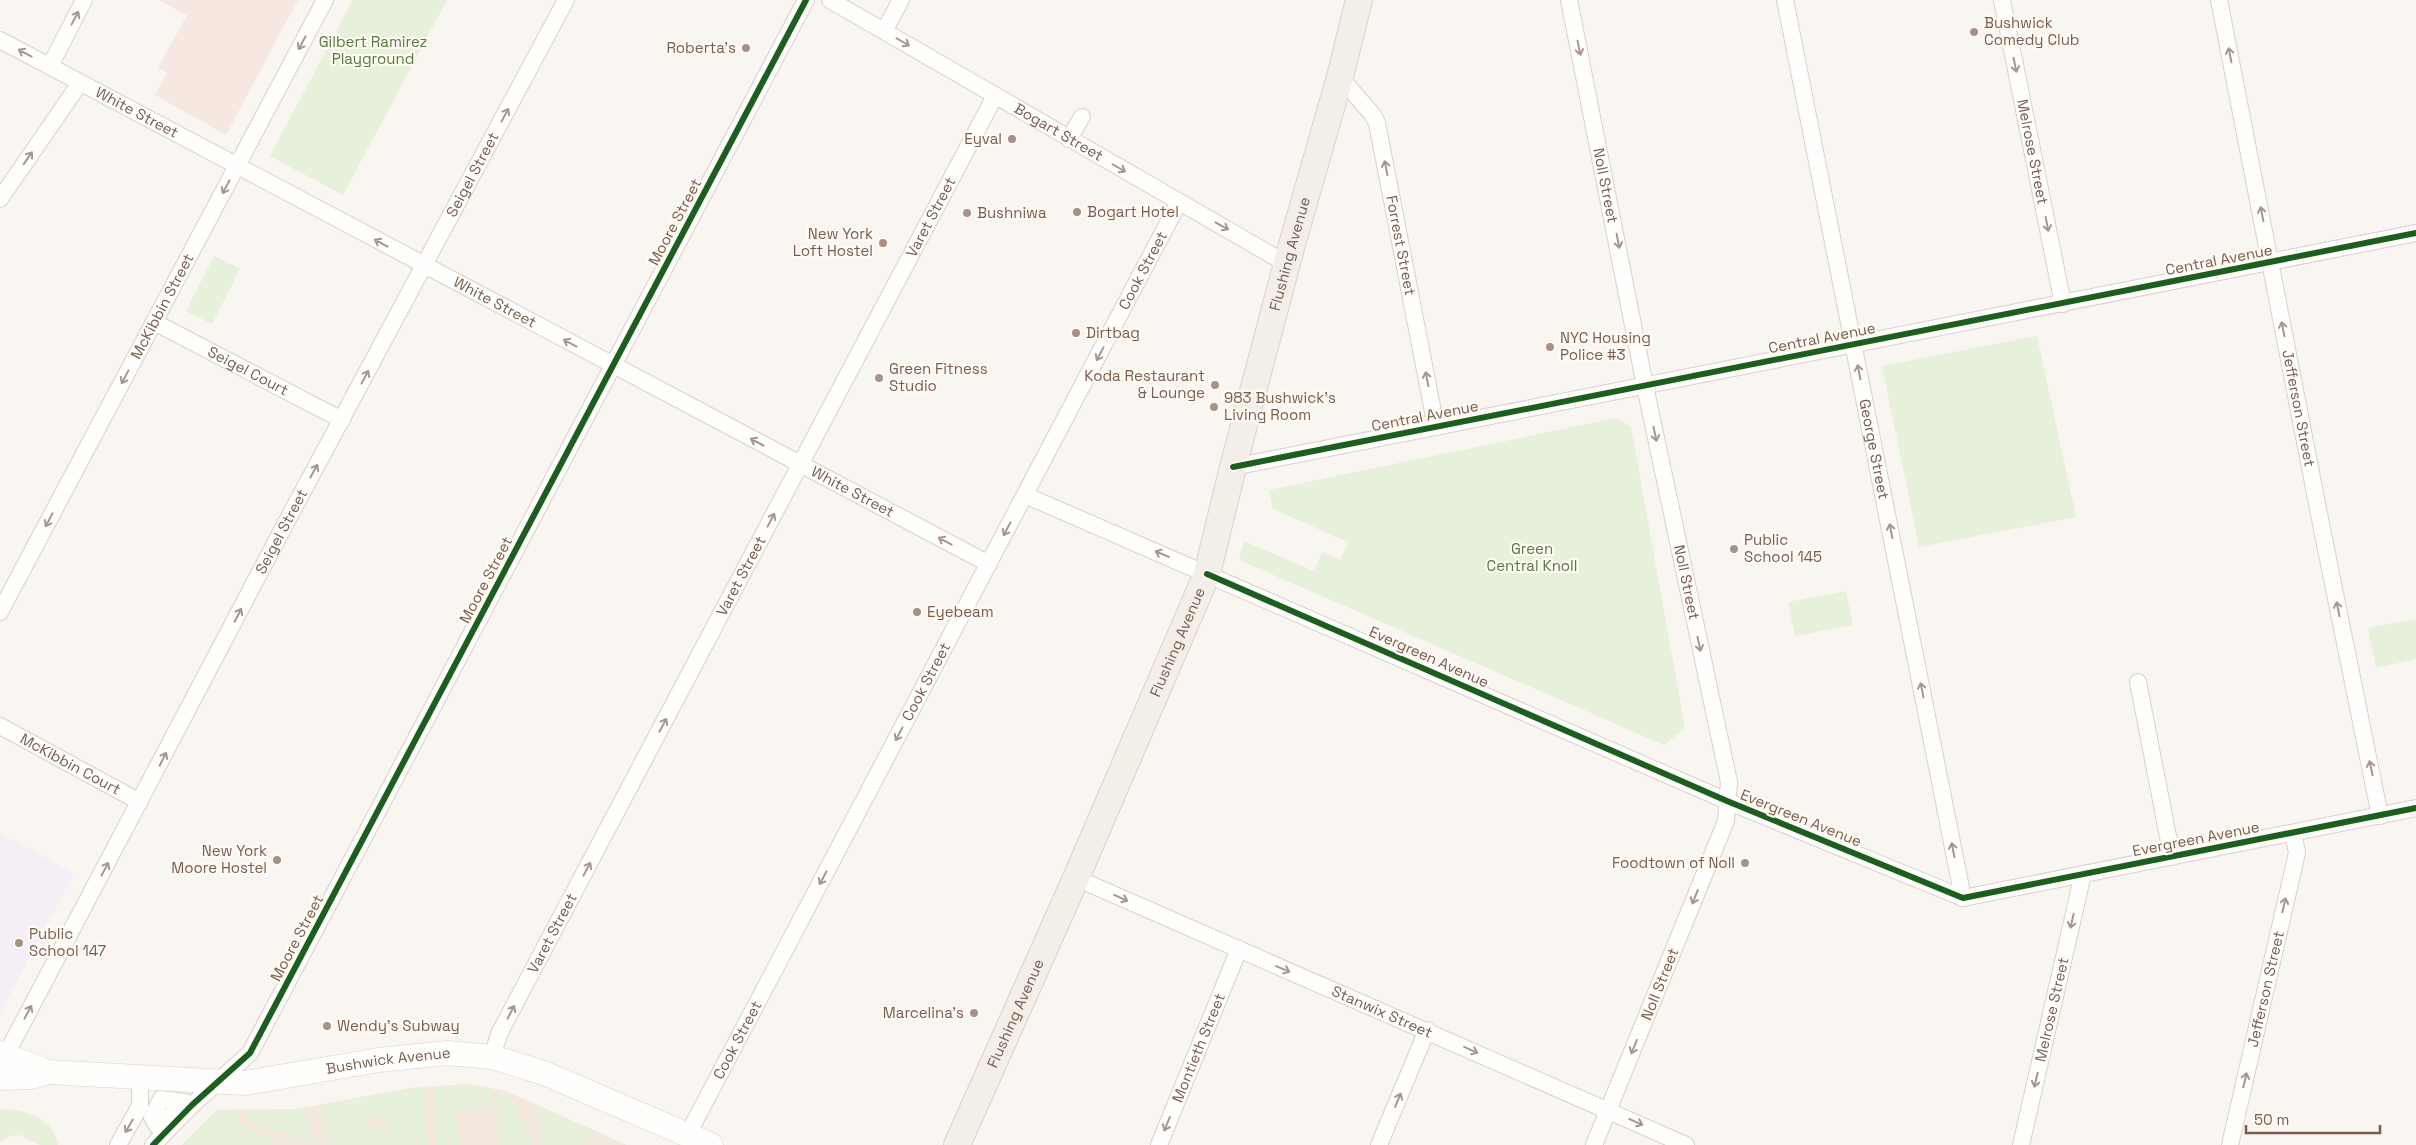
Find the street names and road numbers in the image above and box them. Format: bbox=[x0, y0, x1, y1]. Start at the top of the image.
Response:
street label: White Street bbox=[92, 82, 182, 142]
street label: Bogart Street bbox=[1011, 98, 1107, 165]
street label: Melrose Street bbox=[2013, 98, 2053, 206]
street label: Seigel Street bbox=[442, 128, 503, 220]
street label: Noll Street bbox=[1589, 146, 1623, 225]
street label: Varet Street bbox=[901, 174, 959, 260]
street label: Moore Street bbox=[644, 175, 705, 268]
street label: Forrest Street bbox=[1382, 194, 1420, 297]
street label: Flushing Avenue bbox=[1265, 195, 1314, 313]
street label: Cook Street bbox=[1114, 228, 1171, 313]
street label: Central Avenue bbox=[2164, 240, 2274, 279]
street label: McKibbin Street bbox=[126, 250, 198, 362]
street label: White Street bbox=[450, 272, 540, 332]
street label: Central Avenue bbox=[1767, 318, 1877, 357]
street label: Seigel Court bbox=[205, 342, 292, 399]
street label: Jefferson Street bbox=[2278, 348, 2320, 468]
street label: Central Avenue bbox=[1370, 396, 1480, 435]
street label: George Street bbox=[1855, 397, 1894, 501]
street label: White Street bbox=[808, 462, 898, 521]
street label: Seigel Street bbox=[251, 485, 311, 577]
street label: Varet Street bbox=[712, 532, 770, 619]
street label: Moore Street bbox=[455, 533, 516, 626]
street label: Noll Street bbox=[1670, 543, 1704, 622]
street label: Flushing Avenue bbox=[1145, 584, 1209, 700]
street label: Evergreen Avenue bbox=[1366, 622, 1492, 692]
street label: Cook Street bbox=[897, 639, 954, 724]
street label: McKibbin Court bbox=[17, 729, 124, 799]
street label: Evergreen Avenue bbox=[1738, 785, 1865, 851]
street label: Evergreen Avenue bbox=[2131, 817, 2261, 860]
street label: Varet Street bbox=[523, 890, 581, 976]
street label: Moore Street bbox=[266, 891, 327, 984]
street label: Jefferson Street bbox=[2243, 929, 2288, 1049]
street label: Noll Street bbox=[1636, 945, 1683, 1023]
street label: Melrose Street bbox=[2030, 955, 2073, 1064]
street label: Flushing Avenue bbox=[983, 956, 1048, 1071]
street label: Stanwix Street bbox=[1329, 981, 1436, 1042]
street label: Montieth Street bbox=[1167, 990, 1229, 1105]
street label: Cook Street bbox=[709, 997, 765, 1082]
street label: Bushwick Avenue bbox=[324, 1043, 452, 1078]

